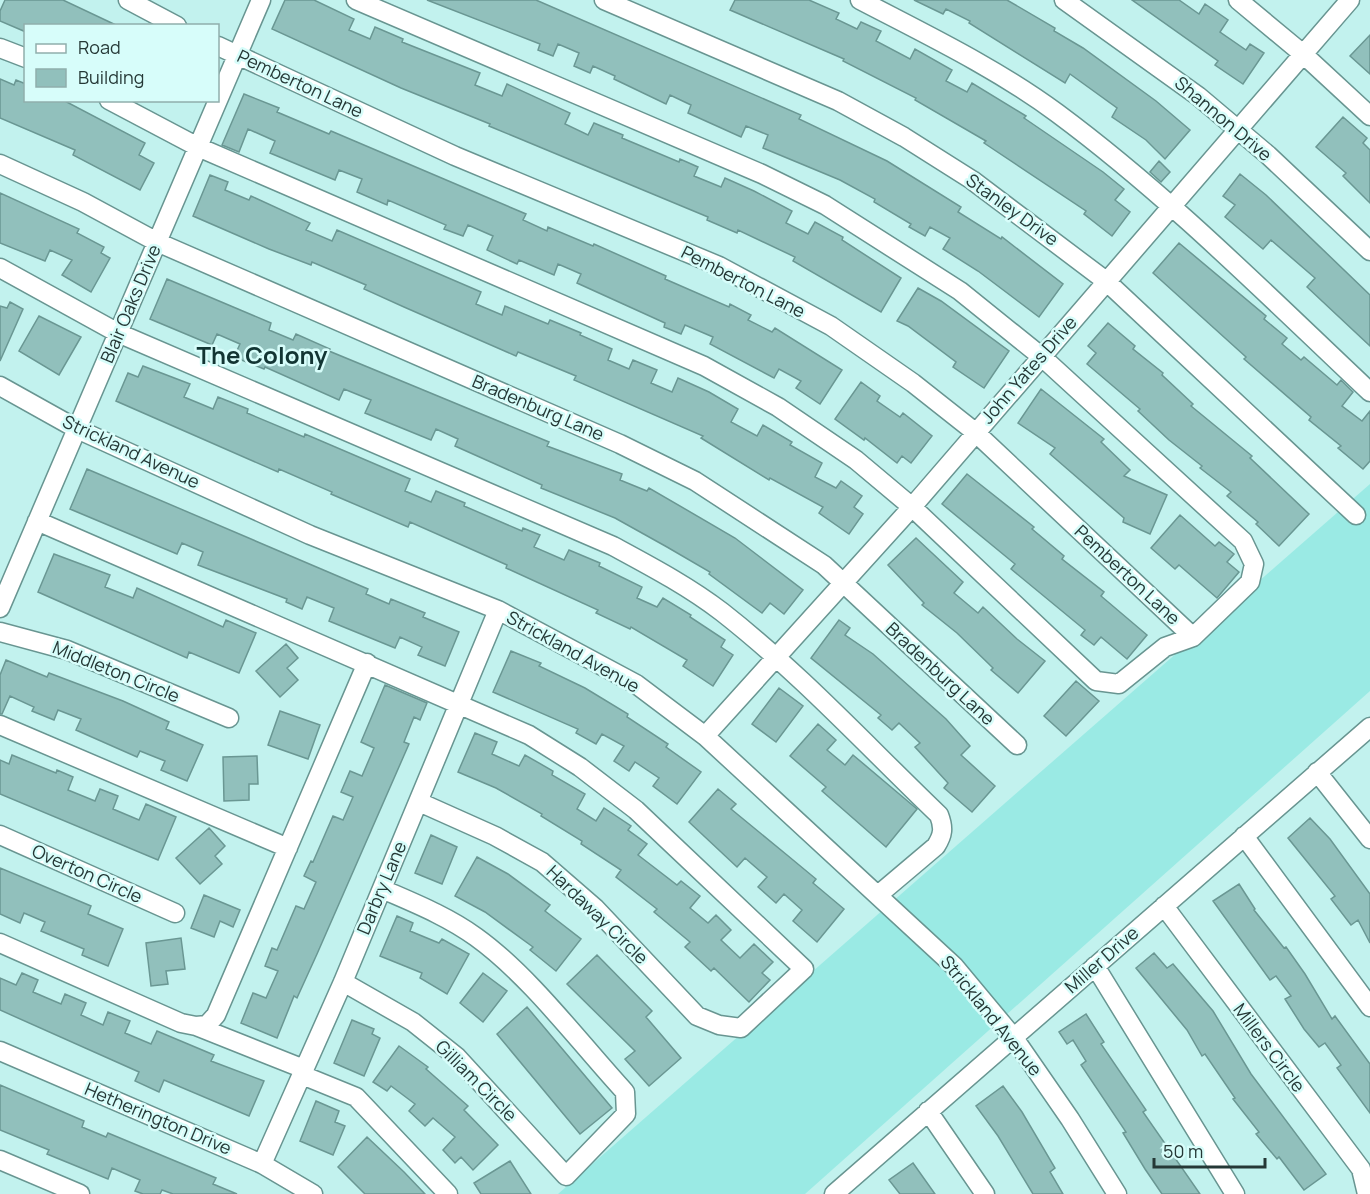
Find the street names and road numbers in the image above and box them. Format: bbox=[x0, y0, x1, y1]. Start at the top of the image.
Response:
street label: Pemberton Lane bbox=[234, 43, 367, 123]
street label: Shannon Drive bbox=[1170, 70, 1277, 166]
street label: Stanley Drive bbox=[962, 168, 1064, 251]
street label: Pemberton Lane bbox=[677, 240, 810, 323]
street label: Blair Oaks Drive bbox=[94, 241, 166, 366]
street label: John Yates Drive bbox=[975, 311, 1082, 428]
street label: Bradenburg Lane bbox=[469, 369, 608, 446]
street label: Strickland Avenue bbox=[59, 409, 204, 493]
street label: Pemberton Lane bbox=[1070, 519, 1186, 629]
street label: Strickland Avenue bbox=[503, 605, 644, 698]
street label: Bradenburg Lane bbox=[881, 616, 1000, 730]
street label: Middleton Circle bbox=[49, 635, 183, 707]
street label: Darbry Lane bbox=[351, 837, 411, 938]
street label: Overton Circle bbox=[28, 838, 146, 908]
street label: Hardaway Circle bbox=[542, 860, 654, 969]
street label: Miller Drive bbox=[1059, 921, 1143, 998]
street label: Strickland Avenue bbox=[936, 950, 1048, 1081]
street label: Millers Circle bbox=[1229, 998, 1311, 1097]
street label: Gilliam Circle bbox=[431, 1034, 523, 1126]
street label: Hetherington Drive bbox=[81, 1076, 235, 1160]

